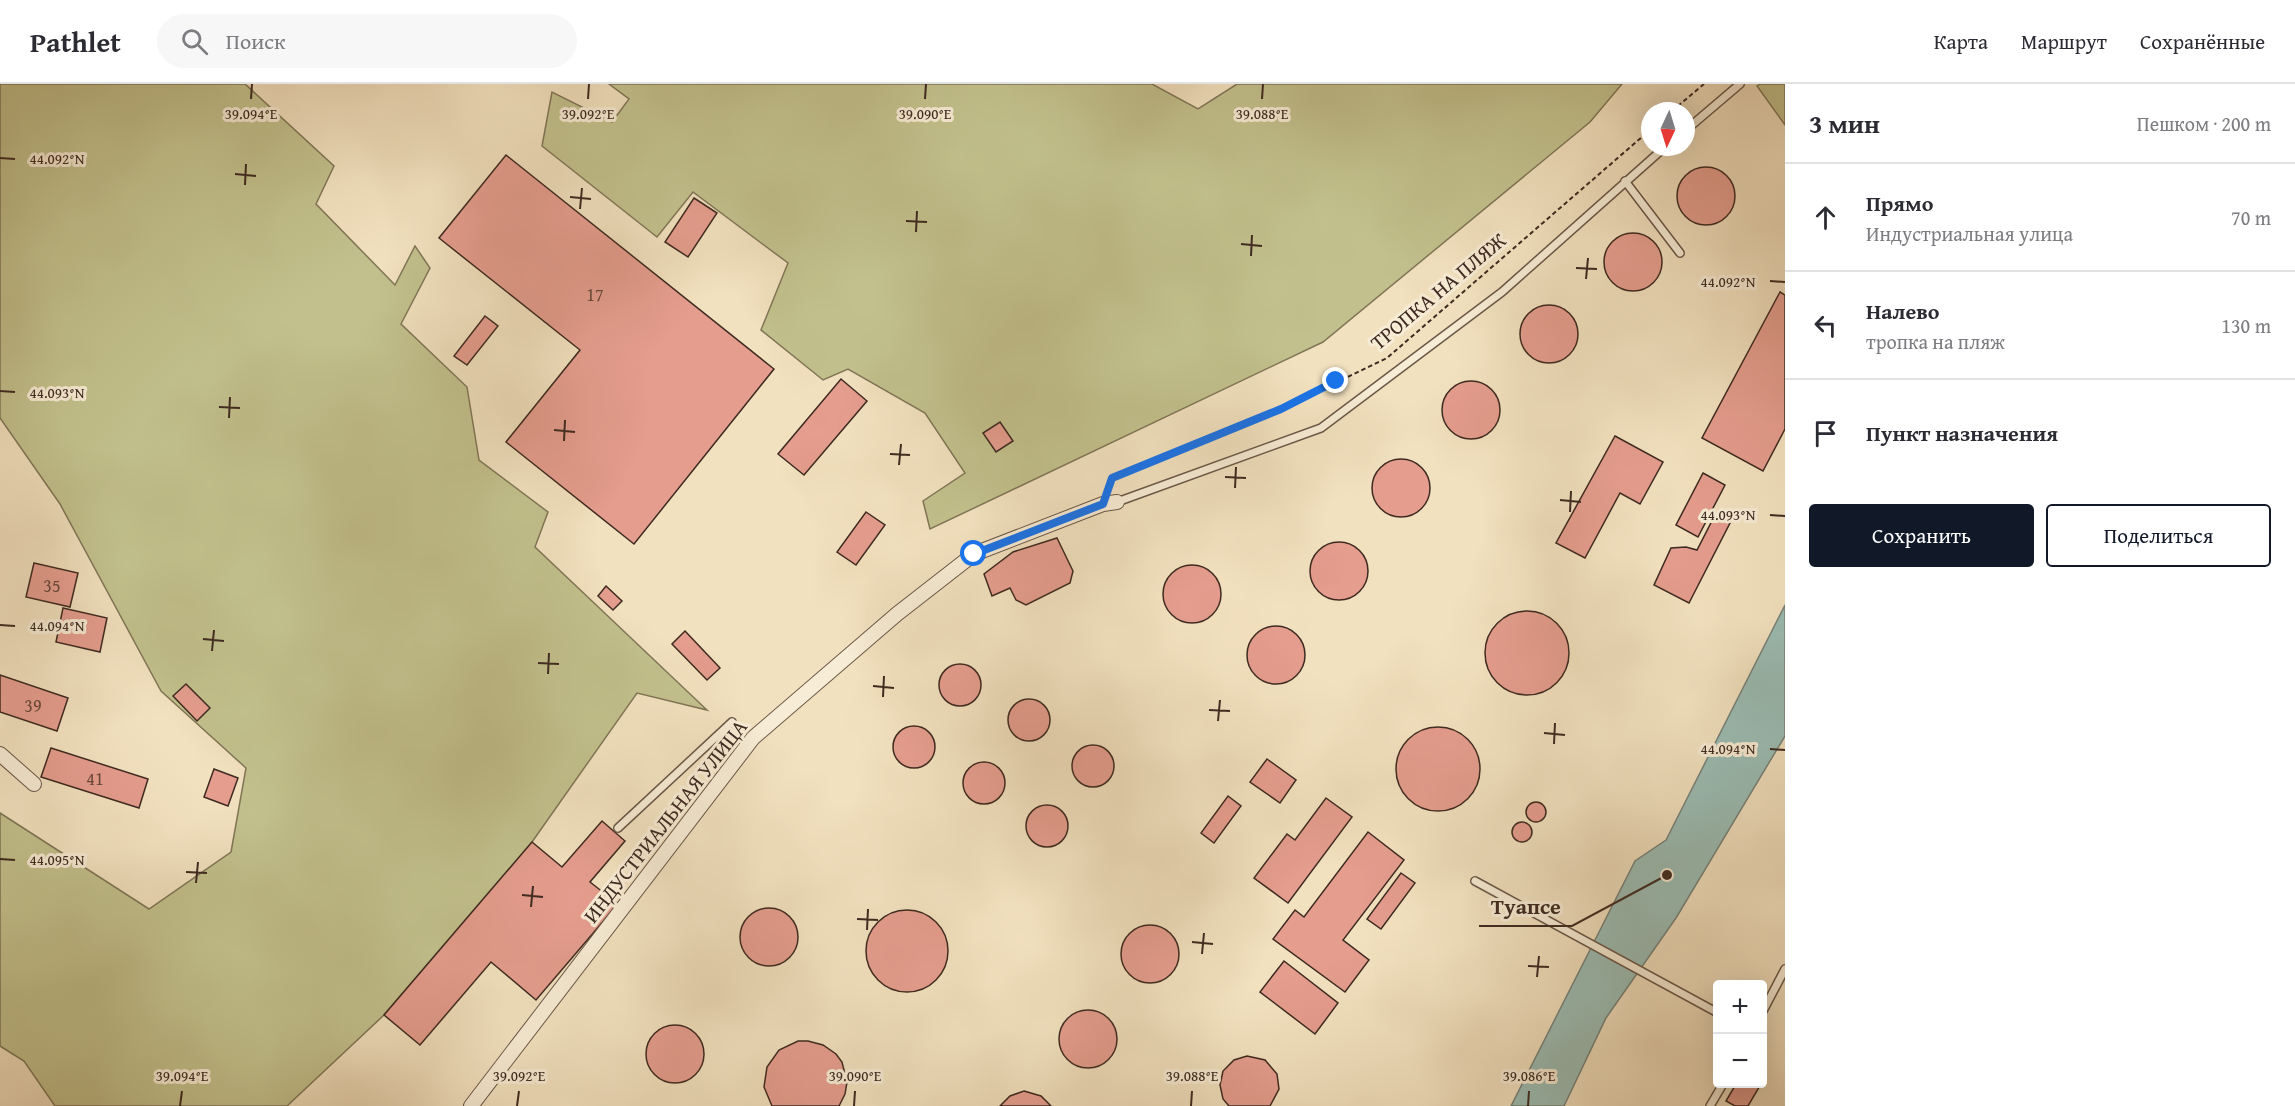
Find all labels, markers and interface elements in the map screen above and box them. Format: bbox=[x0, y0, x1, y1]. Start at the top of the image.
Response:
search box bbox=[157, 14, 577, 68]
text: Pathlet bbox=[30, 21, 121, 62]
icon: search bbox=[178, 25, 211, 58]
text: Поиск bbox=[226, 25, 286, 57]
text: Карта bbox=[1934, 26, 1988, 57]
text: Маршрут bbox=[2021, 26, 2107, 57]
text: Сохранённые bbox=[2140, 26, 2265, 57]
north arrow bbox=[1641, 102, 1695, 156]
text: 39.094°E bbox=[225, 103, 278, 124]
text: 39.092°E bbox=[562, 103, 615, 124]
text: 39.090°E bbox=[899, 103, 952, 124]
text: 39.088°E bbox=[1236, 103, 1289, 124]
text: 3 мин bbox=[1809, 104, 1880, 143]
text: Пешком · 200 m bbox=[2137, 109, 2271, 138]
text: 44.092°N bbox=[30, 148, 85, 169]
text: Прямо bbox=[1866, 187, 1933, 219]
icon: ahead bbox=[1809, 201, 1842, 234]
text: 70 m bbox=[2231, 203, 2271, 232]
text: Индустриальная улица bbox=[1866, 219, 2073, 248]
street label: ТРОПКА НА ПЛЯЖ bbox=[1363, 225, 1513, 357]
text: 44.092°N bbox=[1701, 271, 1756, 292]
house number: 17 bbox=[586, 281, 604, 308]
text: Налево bbox=[1866, 295, 1939, 327]
icon: left bbox=[1809, 309, 1842, 342]
text: 130 m bbox=[2221, 311, 2271, 340]
text: тропка на пляж bbox=[1866, 327, 2005, 356]
route end bbox=[1322, 367, 1348, 393]
text: 44.093°N bbox=[30, 382, 85, 403]
icon: arrive bbox=[1809, 417, 1842, 450]
text: Пункт назначения bbox=[1866, 417, 2058, 449]
text: 44.093°N bbox=[1701, 504, 1756, 525]
button: Сохранить bbox=[1809, 504, 2034, 567]
button: Поделиться bbox=[2046, 504, 2271, 567]
route start bbox=[960, 540, 986, 566]
house number: 35 bbox=[43, 572, 61, 599]
text: 44.094°N bbox=[30, 615, 85, 636]
house number: 39 bbox=[24, 692, 42, 719]
street label: ИНДУСТРИАЛЬНАЯ УЛИЦА bbox=[576, 712, 755, 929]
text: 44.094°N bbox=[1701, 738, 1756, 759]
house number: 41 bbox=[86, 765, 104, 792]
text: 44.095°N bbox=[30, 849, 85, 870]
callout: Туапсе bbox=[1479, 886, 1572, 926]
text: Туапсе bbox=[1491, 890, 1561, 922]
map controls bbox=[1713, 980, 1767, 1088]
button: + bbox=[1713, 980, 1767, 1034]
button: − bbox=[1713, 1034, 1767, 1088]
text: 39.094°E bbox=[156, 1065, 209, 1086]
text: 39.092°E bbox=[493, 1065, 546, 1086]
text: 39.090°E bbox=[829, 1065, 882, 1086]
text: 39.088°E bbox=[1166, 1065, 1219, 1086]
text: 39.086°E bbox=[1503, 1065, 1556, 1086]

